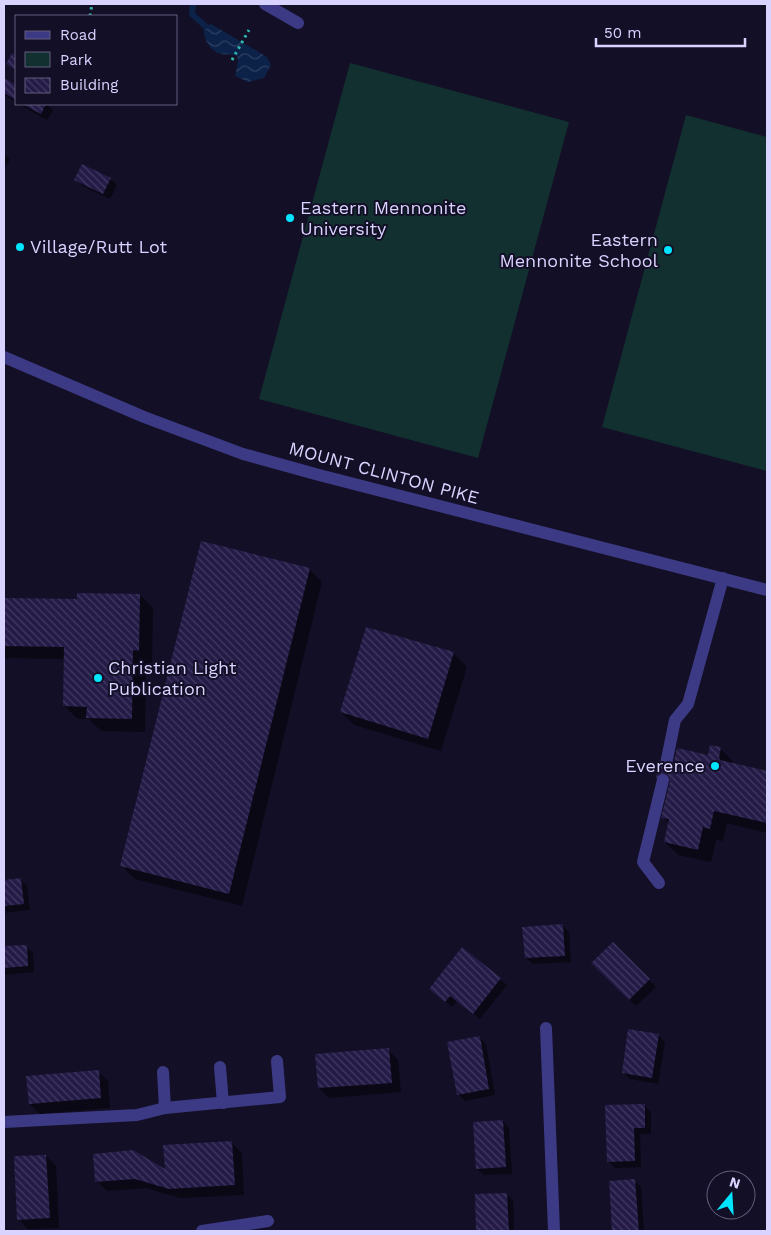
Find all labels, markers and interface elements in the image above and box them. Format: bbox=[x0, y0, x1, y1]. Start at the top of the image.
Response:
legend bbox=[15, 15, 178, 105]
scale bar bbox=[596, 15, 745, 47]
text: 50 m bbox=[604, 24, 641, 42]
text: Road bbox=[60, 26, 97, 44]
text: Park bbox=[60, 51, 93, 69]
text: Building bbox=[60, 76, 118, 94]
place label: Eastern Mennonite University bbox=[300, 197, 466, 239]
marker: Eastern Mennonite University bbox=[284, 212, 296, 224]
place label: Eastern Mennonite School bbox=[499, 229, 658, 271]
place label: Village/Rutt Lot bbox=[30, 236, 168, 257]
marker: Village/Rutt Lot bbox=[14, 241, 26, 253]
marker: Eastern Mennonite School bbox=[662, 244, 674, 256]
street label: MOUNT CLINTON PIKE bbox=[287, 437, 481, 508]
place label: Christian Light Publication bbox=[108, 657, 237, 699]
marker: Christian Light Publication bbox=[92, 672, 104, 684]
place label: Everence bbox=[625, 755, 705, 776]
marker: Everence bbox=[709, 760, 721, 772]
north arrow bbox=[706, 1170, 756, 1220]
text: N bbox=[728, 1173, 742, 1192]

